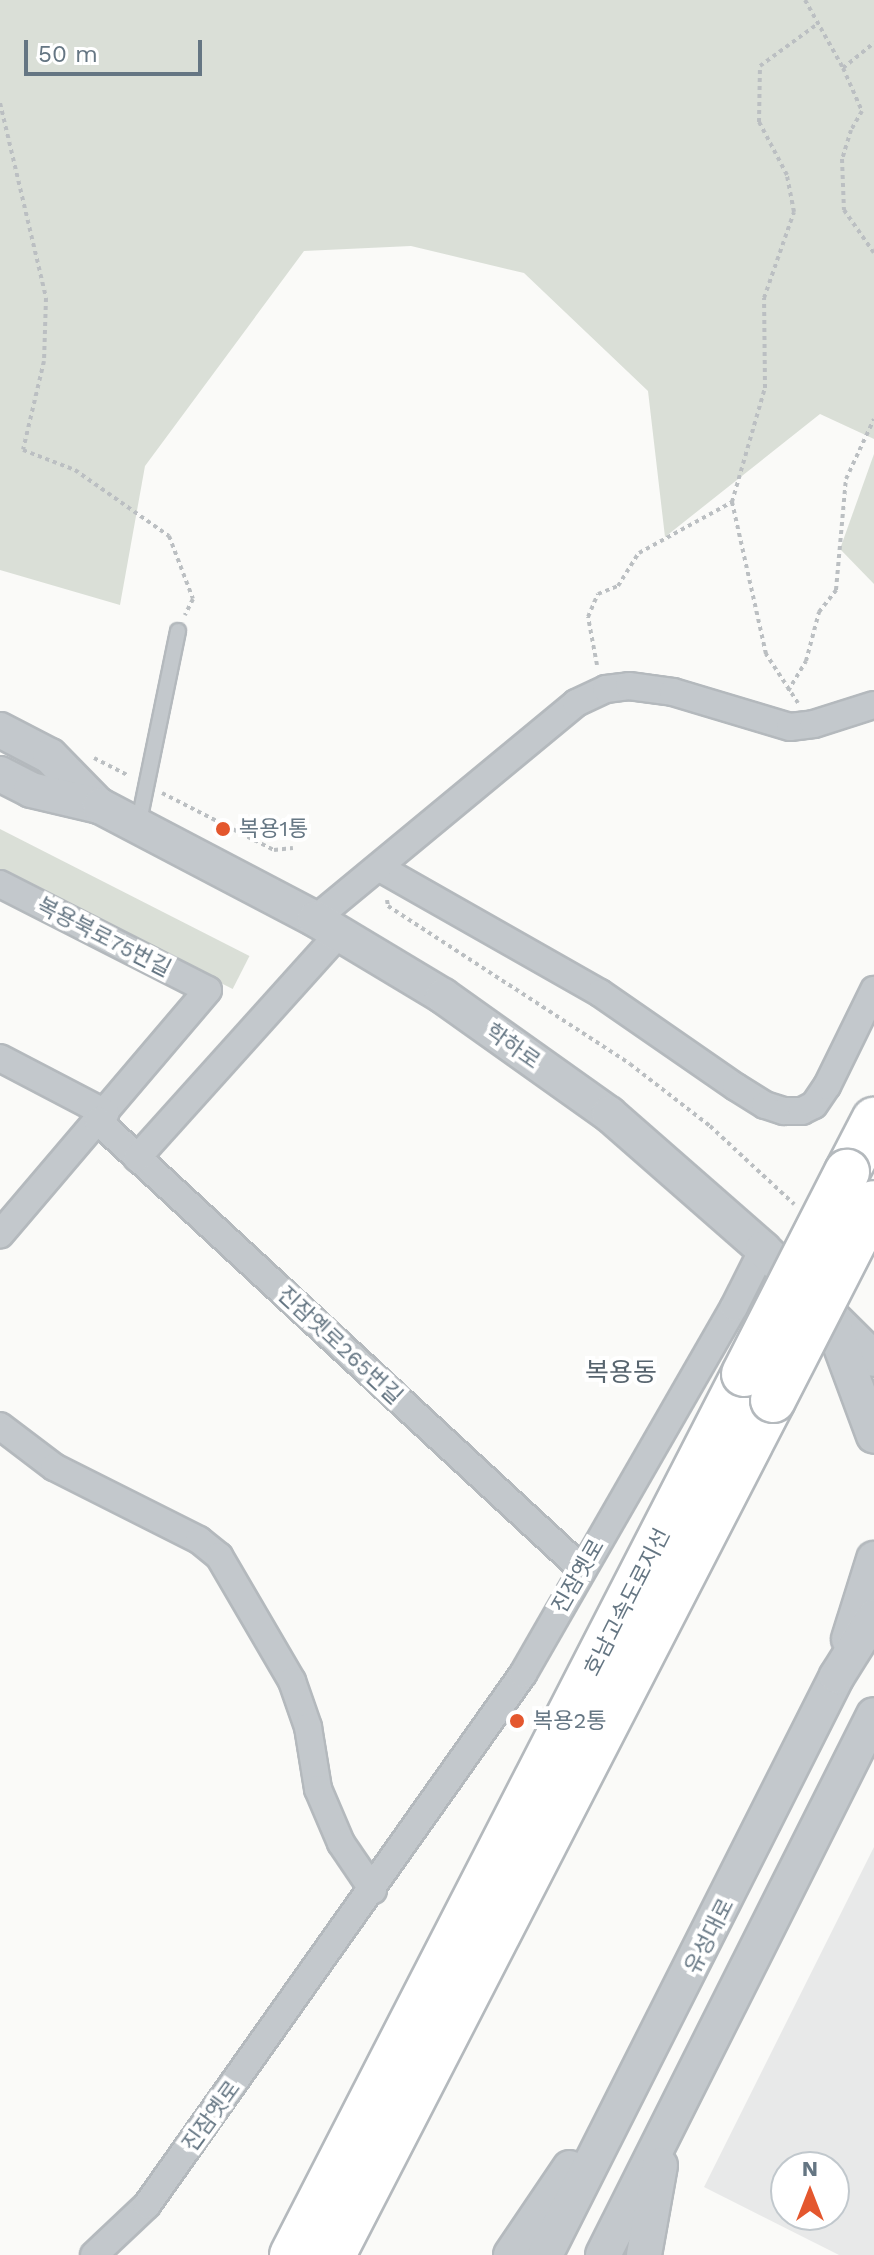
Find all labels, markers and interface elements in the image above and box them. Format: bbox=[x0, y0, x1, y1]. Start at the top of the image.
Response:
scale bar bbox=[28, 24, 206, 74]
text: 50 m bbox=[38, 40, 98, 68]
place label: 복용1통 bbox=[239, 816, 308, 842]
marker: 복용1통 bbox=[214, 820, 232, 838]
street label: 복용북로75번길 bbox=[33, 892, 175, 982]
street label: 학하로 bbox=[481, 1018, 545, 1074]
street label: 진잠옛로265번길 bbox=[272, 1281, 408, 1409]
district label: 복용동 bbox=[585, 1357, 657, 1389]
street label: 호남고속도로지선 bbox=[578, 1524, 676, 1680]
street label: 진잠옛로 bbox=[546, 1534, 610, 1618]
place label: 복용2통 bbox=[533, 1708, 607, 1734]
marker: 복용2통 bbox=[508, 1712, 526, 1730]
street label: 유성대로 bbox=[679, 1894, 739, 1978]
street label: 진잠옛로 bbox=[177, 2075, 245, 2157]
north arrow bbox=[770, 2151, 850, 2231]
text: N bbox=[802, 2156, 818, 2181]

